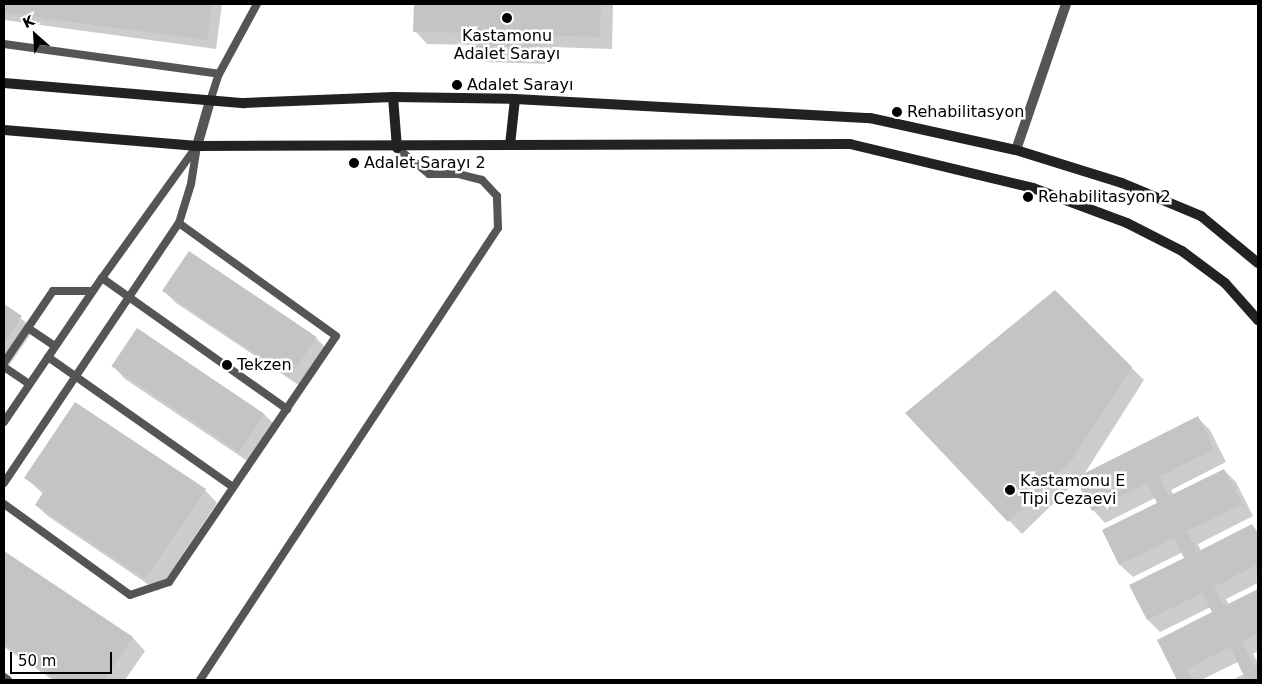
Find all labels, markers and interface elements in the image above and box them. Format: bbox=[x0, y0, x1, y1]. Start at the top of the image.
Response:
north arrow bbox=[10, 10, 60, 60]
text: K bbox=[20, 12, 37, 31]
marker: Kastamonu Adalet Sarayı bbox=[501, 12, 513, 24]
place label: Kastamonu Adalet Sarayı bbox=[454, 26, 560, 64]
place label: Adalet Sarayı bbox=[467, 75, 574, 95]
marker: Adalet Sarayı bbox=[451, 79, 463, 91]
place label: Rehabilitasyon bbox=[907, 102, 1024, 122]
marker: Rehabilitasyon bbox=[891, 106, 903, 118]
place label: Adalet Sarayı 2 bbox=[364, 153, 486, 173]
marker: Adalet Sarayı 2 bbox=[348, 157, 360, 169]
place label: Rehabilitasyon 2 bbox=[1038, 187, 1171, 207]
marker: Rehabilitasyon 2 bbox=[1022, 191, 1034, 203]
place label: Tekzen bbox=[237, 355, 292, 375]
marker: Tekzen bbox=[221, 359, 233, 371]
place label: Kastamonu E Tipi Cezaevi bbox=[1020, 471, 1125, 509]
marker: Kastamonu E Tipi Cezaevi bbox=[1004, 484, 1016, 496]
scale bar bbox=[12, 642, 115, 674]
text: 50 m bbox=[18, 652, 56, 670]

